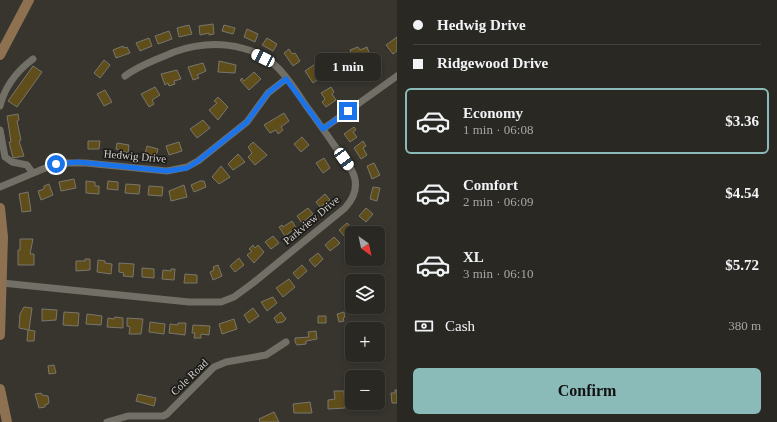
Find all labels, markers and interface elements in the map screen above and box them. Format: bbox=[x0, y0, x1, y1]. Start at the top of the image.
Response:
text: Hedwig Drive bbox=[437, 17, 526, 33]
car bbox=[250, 47, 276, 69]
callout: 1 min bbox=[315, 53, 381, 81]
text: Ridgewood Drive bbox=[437, 55, 548, 71]
text: 1 min bbox=[332, 59, 364, 74]
route end bbox=[339, 102, 357, 120]
icon: car bbox=[415, 103, 451, 139]
text: Economy bbox=[463, 105, 523, 121]
text: $3.36 bbox=[725, 113, 759, 129]
text: 1 min · 06:08 bbox=[463, 122, 533, 137]
car bbox=[332, 146, 356, 172]
street label: Hedwig Drive bbox=[103, 147, 167, 165]
route start bbox=[47, 155, 65, 173]
icon: car bbox=[415, 175, 451, 211]
text: Comfort bbox=[463, 177, 518, 193]
text: $4.54 bbox=[725, 185, 759, 201]
street label: Parkview Drive bbox=[281, 193, 342, 247]
text: 2 min · 06:09 bbox=[463, 194, 533, 209]
north arrow bbox=[345, 226, 385, 266]
map controls bbox=[345, 226, 385, 410]
icon: car bbox=[415, 247, 451, 283]
text: XL bbox=[463, 249, 484, 265]
text: $5.72 bbox=[725, 257, 759, 273]
text: 3 min · 06:10 bbox=[463, 266, 533, 281]
button: layers bbox=[345, 274, 385, 314]
icon: cash bbox=[413, 315, 435, 337]
text: Cash bbox=[445, 318, 475, 334]
text: 380 m bbox=[728, 318, 761, 333]
button: + bbox=[345, 322, 385, 362]
street label: Cole Road bbox=[168, 356, 210, 398]
button: Confirm bbox=[413, 368, 761, 414]
button: − bbox=[345, 370, 385, 410]

